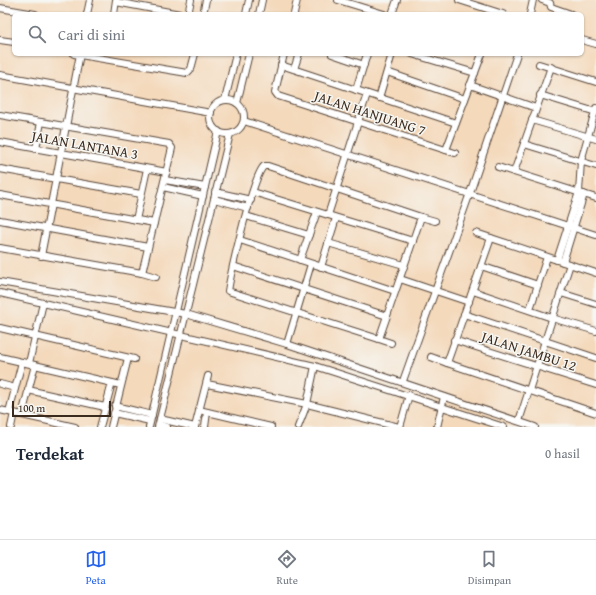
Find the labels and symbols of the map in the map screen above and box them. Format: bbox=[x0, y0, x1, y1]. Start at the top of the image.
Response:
street label: JALAN HANJUANG 7 bbox=[310, 85, 429, 141]
street label: JALAN LANTANA 3 bbox=[28, 125, 140, 164]
street label: JALAN JAMBU 12 bbox=[477, 326, 579, 376]
scale bar bbox=[12, 399, 111, 418]

